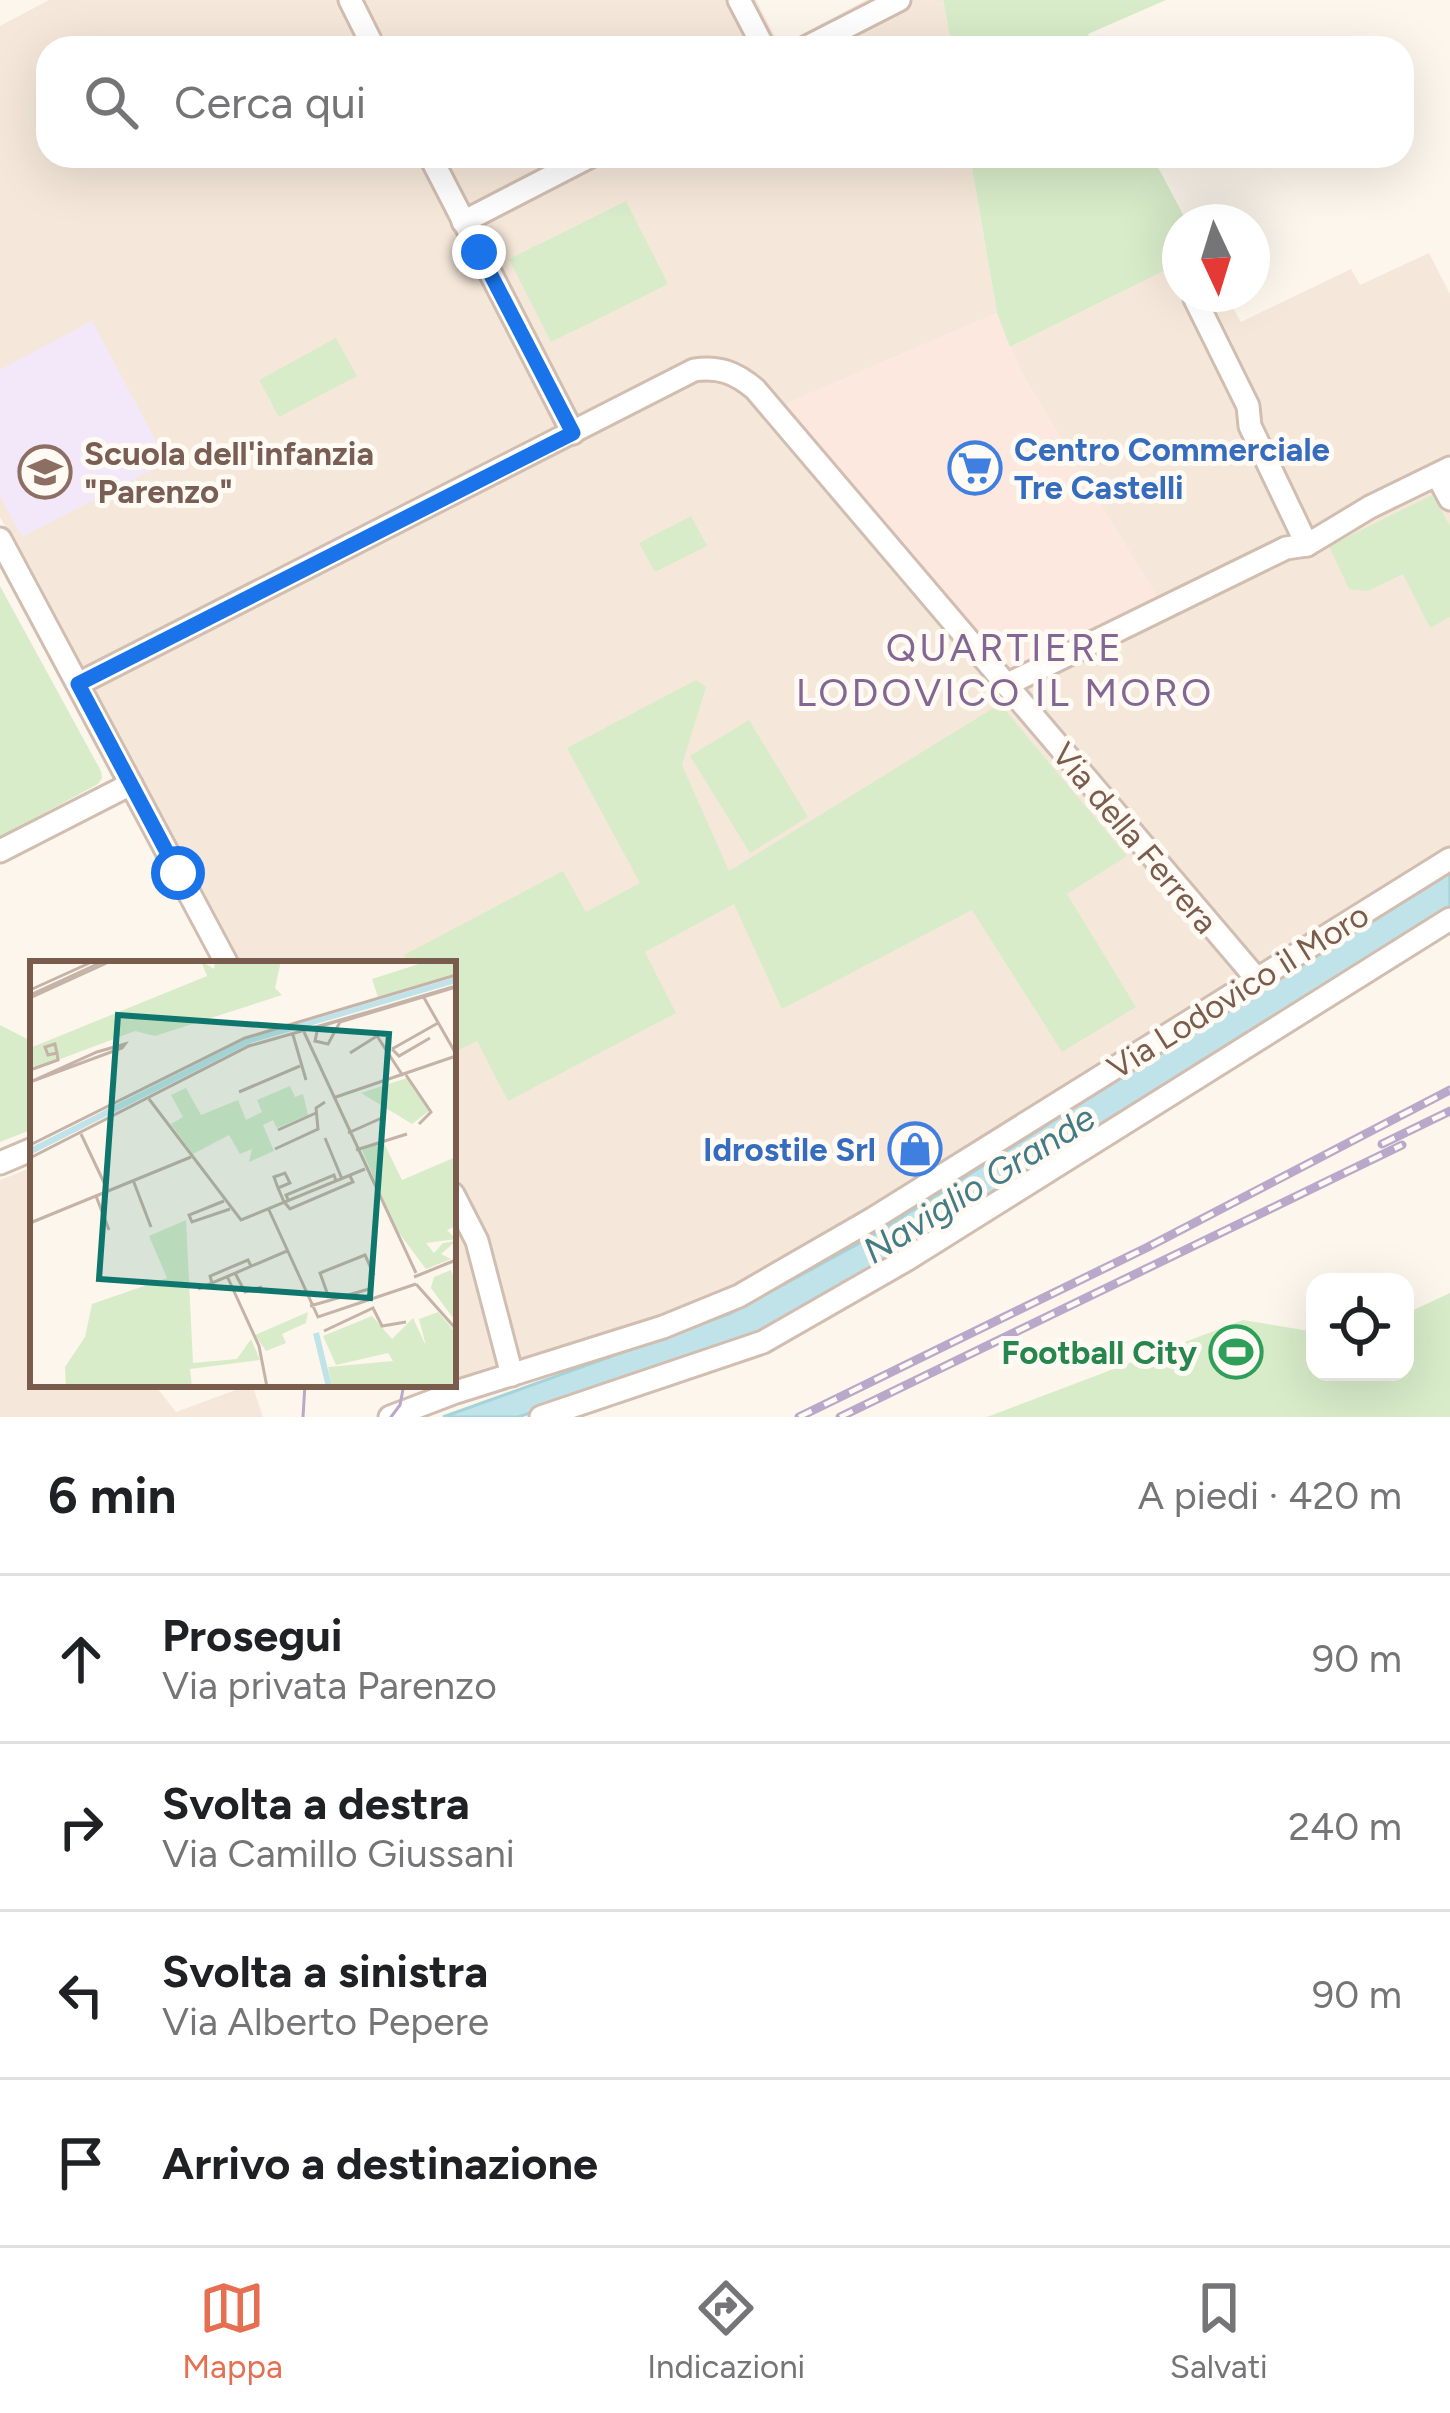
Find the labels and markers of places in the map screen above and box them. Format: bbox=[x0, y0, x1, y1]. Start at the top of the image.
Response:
place label: Centro Commerciale Tre Castelli bbox=[1014, 430, 1330, 507]
place label: Scuola dell'infanzia "Parenzo" bbox=[84, 434, 374, 511]
supermarket icon: Centro Commerciale Tre Castelli bbox=[947, 440, 1003, 496]
school or university icon: Scuola dell'infanzia "Parenzo" bbox=[17, 444, 73, 500]
shop icon: Idrostile Srl bbox=[887, 1121, 943, 1177]
place label: Idrostile Srl bbox=[703, 1130, 876, 1169]
sports icon: Football City bbox=[1208, 1324, 1264, 1380]
place label: Football City bbox=[1001, 1333, 1197, 1372]

